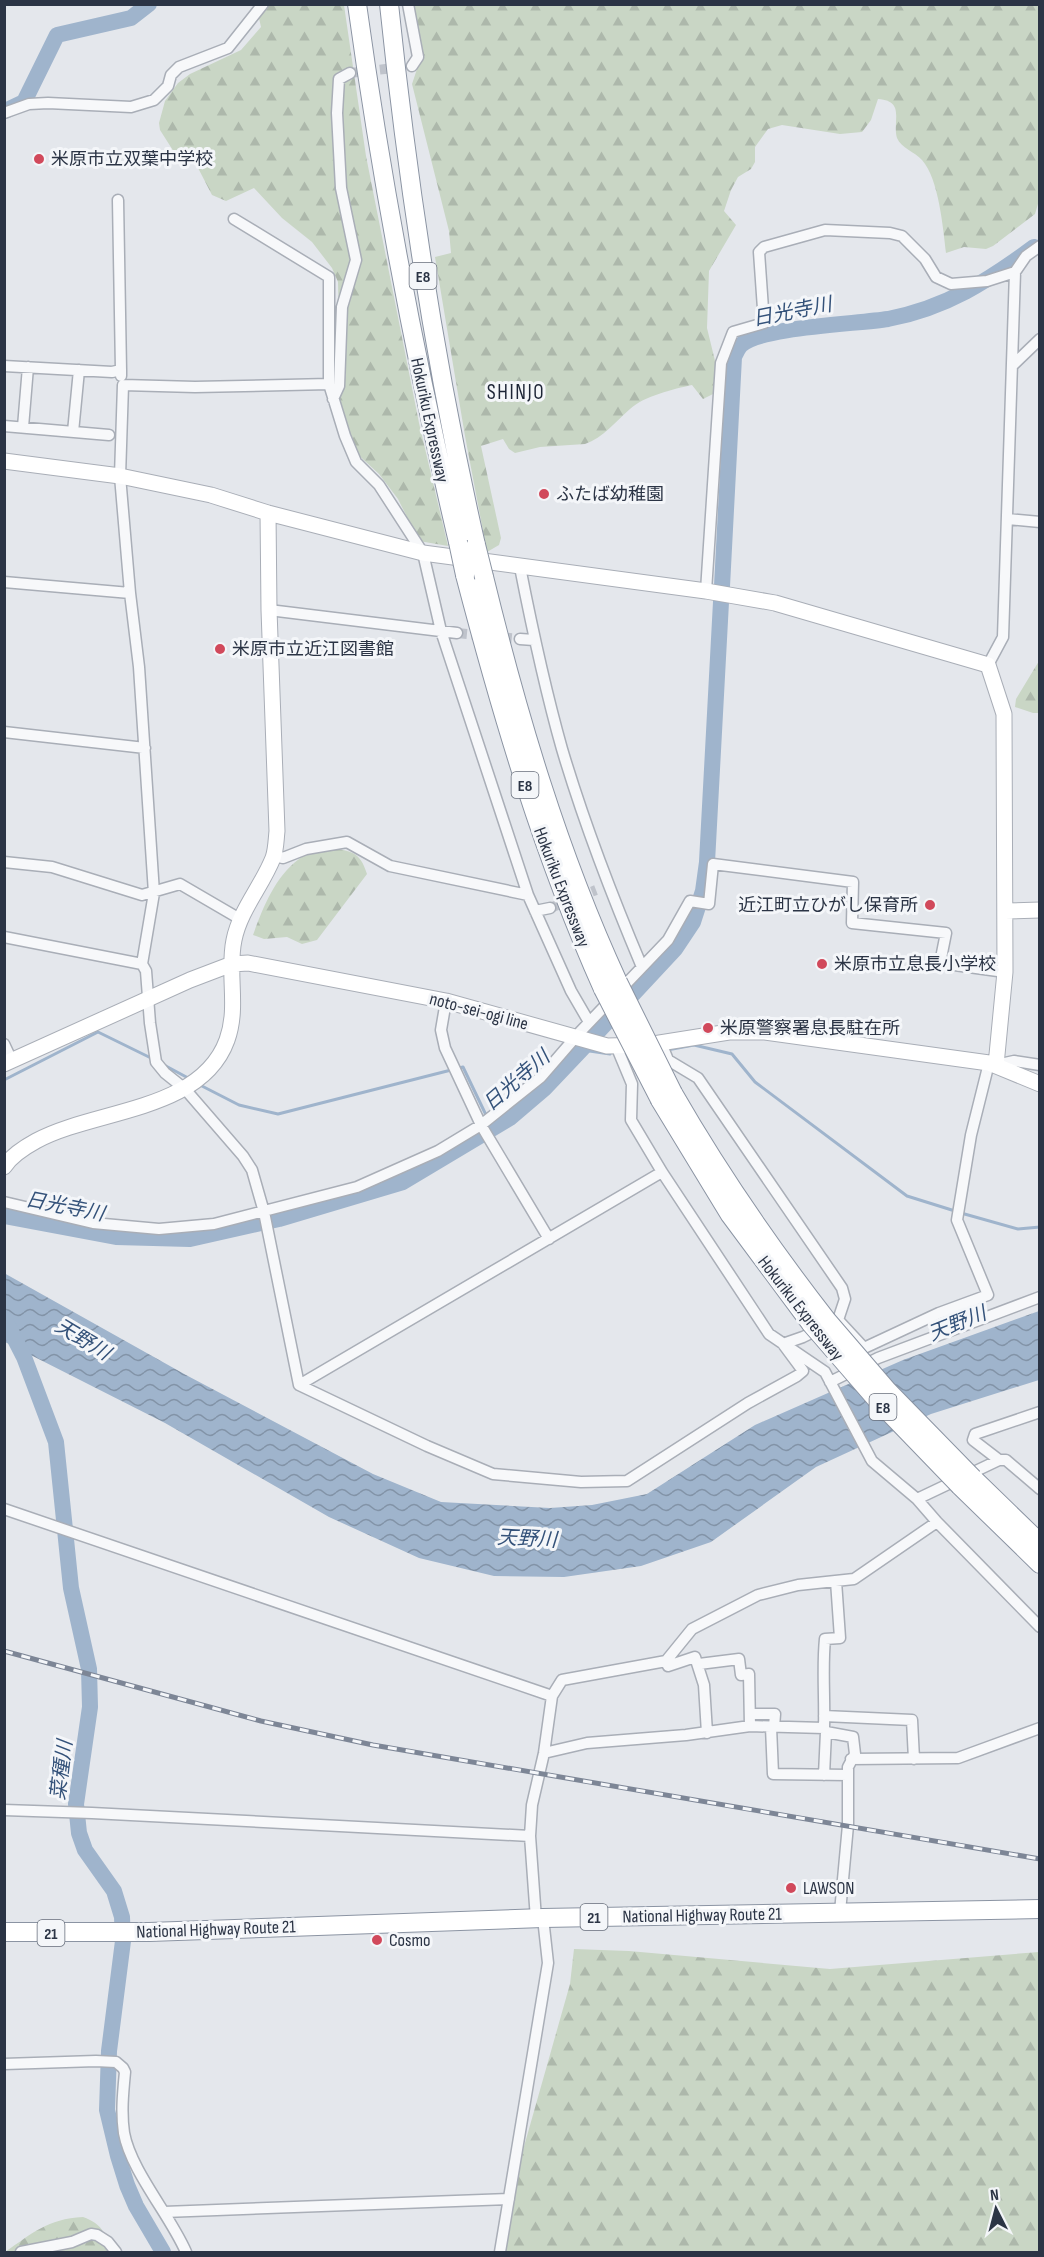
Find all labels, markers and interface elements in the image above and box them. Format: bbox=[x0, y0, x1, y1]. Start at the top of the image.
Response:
place label: 米原市立双葉中学校 bbox=[51, 149, 213, 170]
marker: 米原市立双葉中学校 bbox=[32, 152, 46, 166]
road number: E8 bbox=[410, 263, 436, 289]
water label: 日光寺川 bbox=[751, 292, 836, 331]
street label: Hokuriku Expressway bbox=[406, 356, 453, 484]
district label: SHINJO bbox=[487, 380, 545, 405]
place label: ふたば幼稚園 bbox=[556, 484, 664, 505]
marker: ふたば幼稚園 bbox=[537, 487, 551, 501]
place label: 米原市立近江図書館 bbox=[232, 639, 394, 660]
marker: 米原市立近江図書館 bbox=[213, 642, 227, 656]
road number: E8 bbox=[512, 772, 538, 798]
street label: Hokuriku Expressway bbox=[529, 824, 594, 950]
place label: 近江町立ひがし保育所 bbox=[738, 895, 918, 916]
marker: 近江町立ひがし保育所 bbox=[923, 898, 937, 912]
place label: 米原市立息長小学校 bbox=[834, 954, 996, 975]
marker: 米原市立息長小学校 bbox=[815, 957, 829, 971]
street label: noto-sei-ogi line bbox=[427, 988, 530, 1035]
place label: 米原警察署息長駐在所 bbox=[720, 1018, 900, 1039]
marker: 米原警察署息長駐在所 bbox=[701, 1021, 715, 1035]
water label: 日光寺川 bbox=[479, 1044, 556, 1116]
water label: 日光寺川 bbox=[23, 1188, 108, 1227]
street label: Hokuriku Expressway bbox=[753, 1252, 848, 1365]
water label: 天野川 bbox=[925, 1301, 992, 1346]
water label: 天野川 bbox=[51, 1314, 116, 1367]
road number: E8 bbox=[870, 1394, 896, 1420]
water label: 天野川 bbox=[496, 1525, 560, 1553]
water label: 菜種川 bbox=[46, 1737, 78, 1801]
place label: LAWSON bbox=[803, 1878, 855, 1899]
marker: LAWSON bbox=[784, 1881, 798, 1895]
road number: 21 bbox=[580, 1904, 608, 1930]
street label: National Highway Route 21 bbox=[622, 1904, 783, 1927]
street label: National Highway Route 21 bbox=[136, 1916, 297, 1943]
road number: 21 bbox=[38, 1920, 64, 1946]
place label: Cosmo bbox=[389, 1930, 431, 1951]
marker: Cosmo bbox=[370, 1933, 384, 1947]
north arrow bbox=[966, 2179, 1026, 2239]
text: N bbox=[989, 2186, 1000, 2205]

